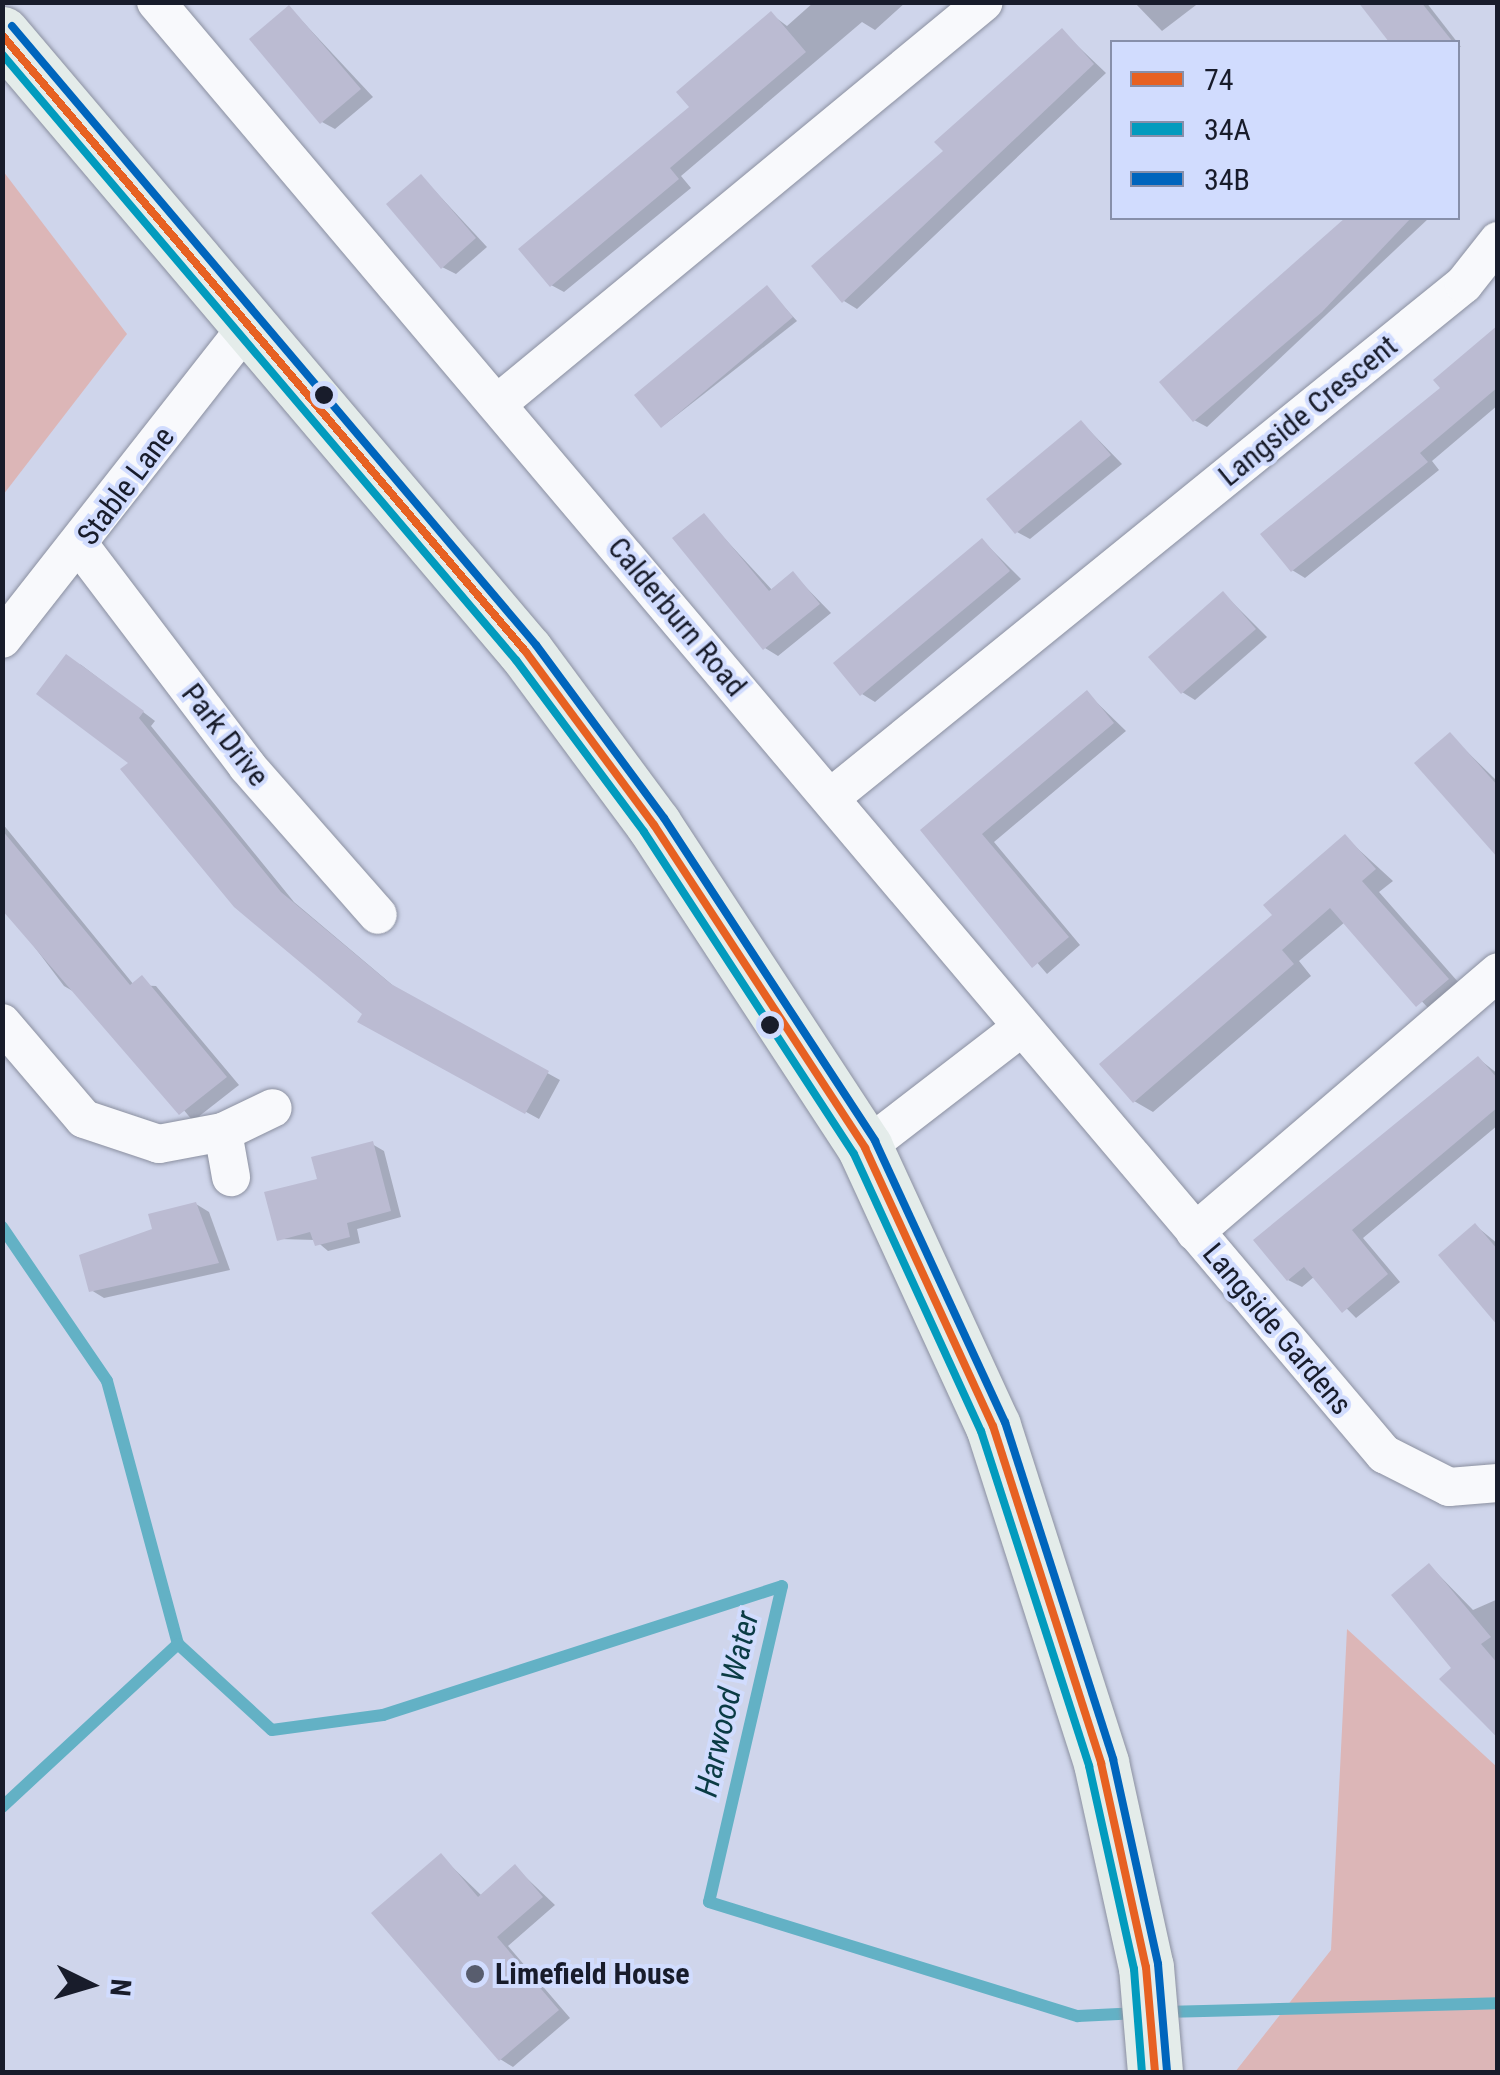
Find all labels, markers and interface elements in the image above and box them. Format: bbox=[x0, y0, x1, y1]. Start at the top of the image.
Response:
legend bbox=[1110, 40, 1460, 220]
text: 74 bbox=[1204, 62, 1234, 97]
text: 34A bbox=[1204, 112, 1251, 147]
text: 34B bbox=[1204, 162, 1250, 197]
street label: Langside Crescent bbox=[1211, 328, 1405, 494]
unlabelled marker bbox=[314, 385, 334, 405]
street label: Stable Lane bbox=[70, 420, 182, 552]
street label: Calderburn Road bbox=[600, 530, 754, 704]
street label: Park Drive bbox=[174, 677, 276, 793]
unlabelled marker bbox=[760, 1015, 780, 1035]
street label: Langside Gardens bbox=[1195, 1236, 1359, 1422]
water label: Harwood Water bbox=[687, 1608, 767, 1800]
north arrow bbox=[40, 1935, 140, 2035]
place label: Limefield House bbox=[495, 1956, 690, 1992]
marker: Limefield House bbox=[464, 1963, 486, 1985]
text: N bbox=[103, 1978, 138, 1998]

